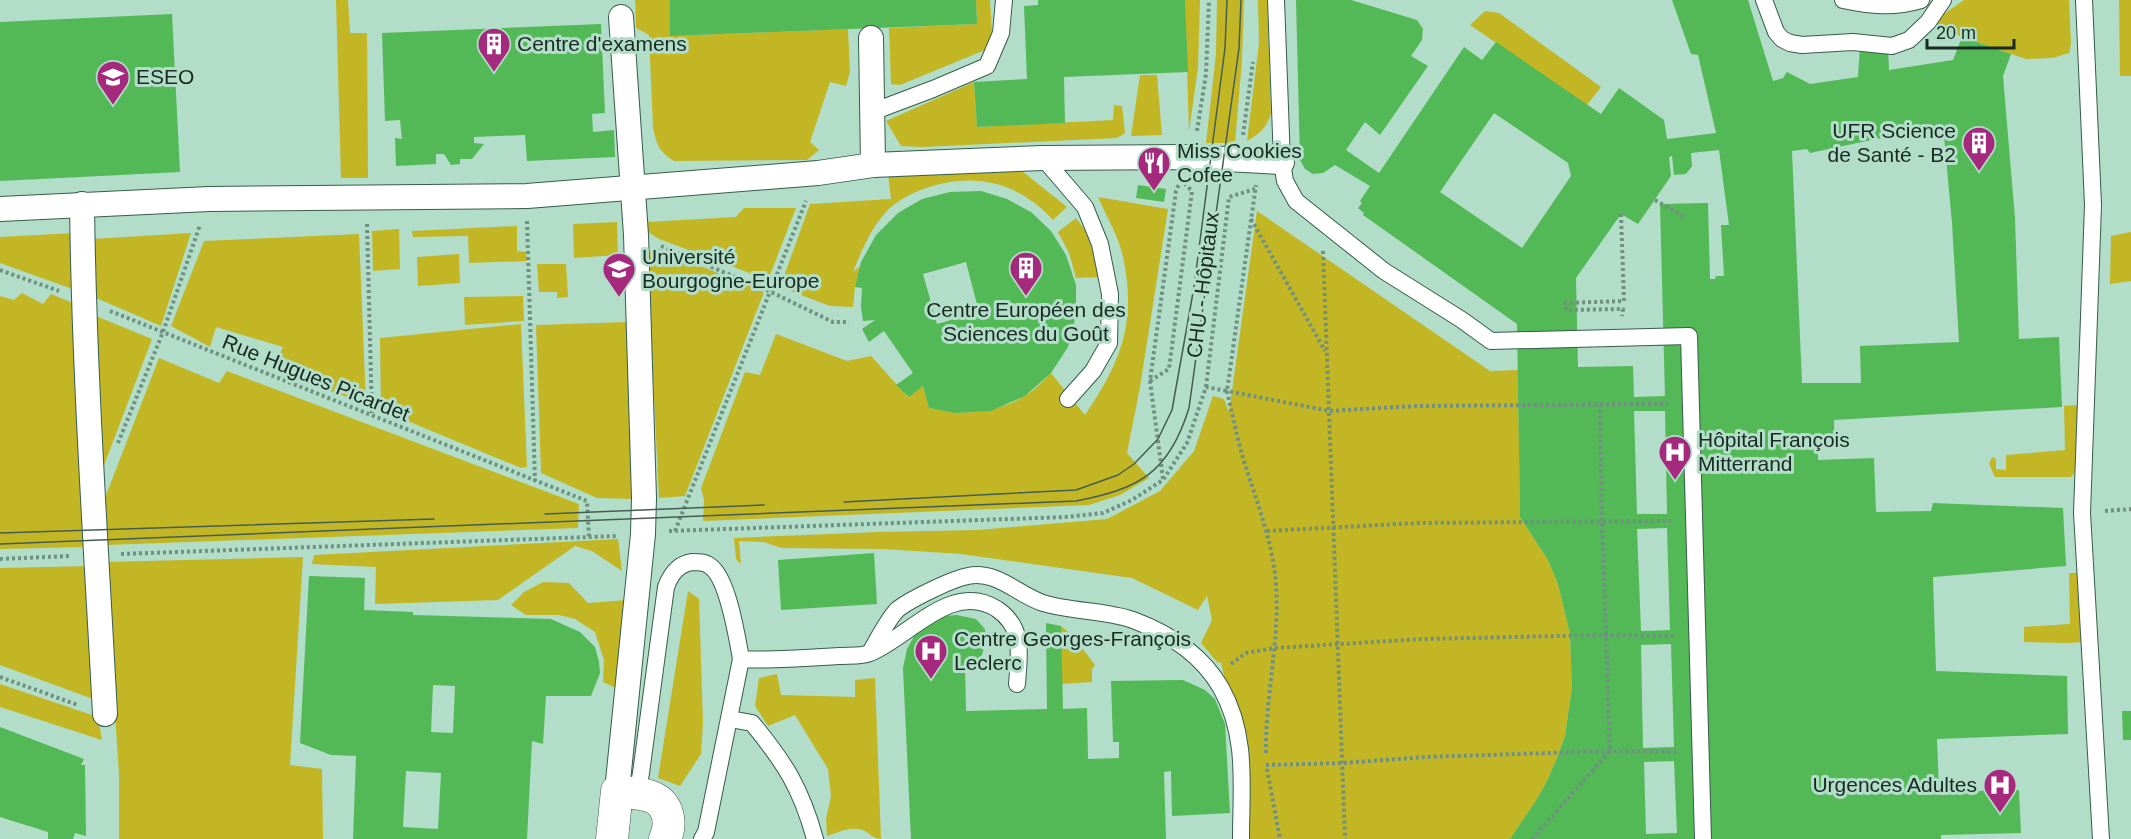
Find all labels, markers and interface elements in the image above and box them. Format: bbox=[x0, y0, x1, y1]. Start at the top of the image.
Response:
scale bar bbox=[1927, 12, 2014, 50]
text: 20 m bbox=[1936, 23, 1976, 43]
building icon: Centre d'examens bbox=[476, 26, 512, 73]
place label: Centre d'examens bbox=[517, 32, 687, 55]
school or university icon: ESEO bbox=[95, 59, 131, 106]
place label: ESEO bbox=[136, 65, 194, 88]
place label: UFR Science de Santé - B2 bbox=[1828, 119, 1956, 166]
building icon: UFR Science de Santé - B2 bbox=[1961, 125, 1997, 172]
place label: Miss Cookies Cofee bbox=[1177, 139, 1302, 186]
restaurant icon: Miss Cookies Cofee bbox=[1136, 145, 1172, 192]
street label: CHU - Hôpitaux bbox=[1182, 210, 1223, 359]
place label: Université Bourgogne-Europe bbox=[642, 245, 819, 292]
building icon: Centre Européen des Sciences du Goût bbox=[1008, 250, 1044, 297]
school or university icon: Université Bourgogne-Europe bbox=[601, 251, 637, 298]
place label: Centre Européen des Sciences du Goût bbox=[926, 298, 1126, 345]
street label: Rue Hugues Picardet bbox=[219, 329, 413, 426]
place label: Hôpital François Mitterrand bbox=[1698, 428, 1850, 475]
hospital icon: Hôpital François Mitterrand bbox=[1657, 434, 1693, 481]
place label: Centre Georges-François Leclerc bbox=[954, 627, 1191, 674]
hospital icon: Centre Georges-François Leclerc bbox=[913, 633, 949, 680]
hospital icon: Urgences Adultes bbox=[1982, 767, 2018, 814]
place label: Urgences Adultes bbox=[1812, 773, 1977, 796]

